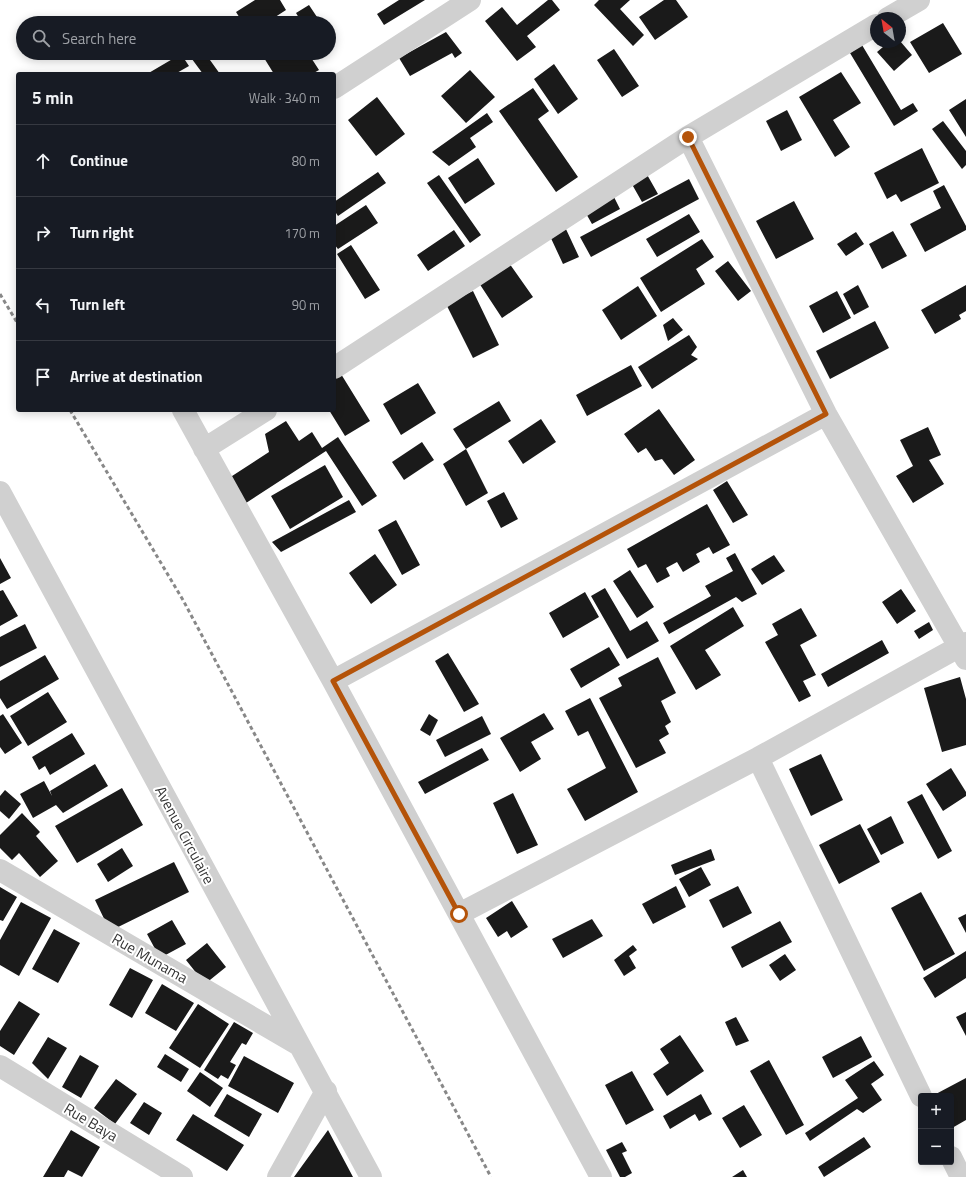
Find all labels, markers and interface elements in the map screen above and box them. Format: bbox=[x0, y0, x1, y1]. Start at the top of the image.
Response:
north arrow bbox=[870, 12, 906, 48]
search box bbox=[16, 16, 336, 60]
icon: search bbox=[30, 27, 52, 49]
text: Search here bbox=[62, 27, 136, 50]
text: 5 min bbox=[32, 85, 73, 111]
text: Walk · 340 m bbox=[249, 88, 320, 108]
route end bbox=[679, 128, 697, 146]
text: Continue bbox=[70, 149, 128, 172]
icon: ahead bbox=[32, 150, 54, 172]
text: 80 m bbox=[292, 151, 320, 171]
text: Turn right bbox=[70, 221, 134, 244]
icon: right bbox=[32, 222, 54, 244]
text: 170 m bbox=[284, 223, 320, 243]
text: Turn left bbox=[70, 293, 125, 316]
icon: left bbox=[32, 294, 54, 316]
text: 90 m bbox=[292, 295, 320, 315]
text: Arrive at destination bbox=[70, 365, 203, 388]
icon: arrive bbox=[32, 366, 54, 388]
street label: Avenue Circulaire bbox=[149, 782, 221, 888]
route start bbox=[450, 905, 468, 923]
street label: Rue Munama bbox=[108, 927, 193, 989]
map controls bbox=[918, 1093, 954, 1165]
button: + bbox=[918, 1093, 954, 1129]
street label: Rue Baya bbox=[60, 1097, 123, 1147]
button: − bbox=[918, 1129, 954, 1165]

